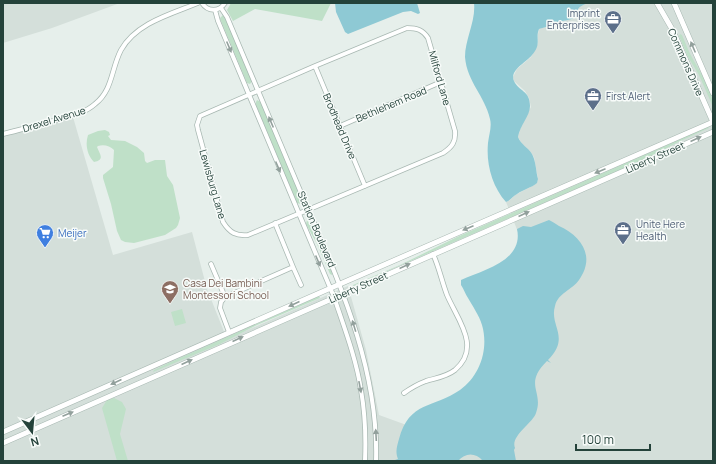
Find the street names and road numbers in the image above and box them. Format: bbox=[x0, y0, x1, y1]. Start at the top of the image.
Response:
street label: Commons Drive bbox=[665, 26, 707, 98]
street label: Milford Lane bbox=[426, 49, 455, 107]
street label: Bethlehem Road bbox=[353, 83, 429, 125]
street label: Brodhead Drive bbox=[320, 91, 360, 161]
street label: Drexel Avenue bbox=[21, 103, 87, 135]
street label: Liberty Street bbox=[623, 138, 687, 176]
street label: Lewisburg Lane bbox=[196, 148, 230, 220]
street label: Station Boulevard bbox=[295, 189, 339, 269]
street label: Liberty Street bbox=[326, 268, 390, 306]

